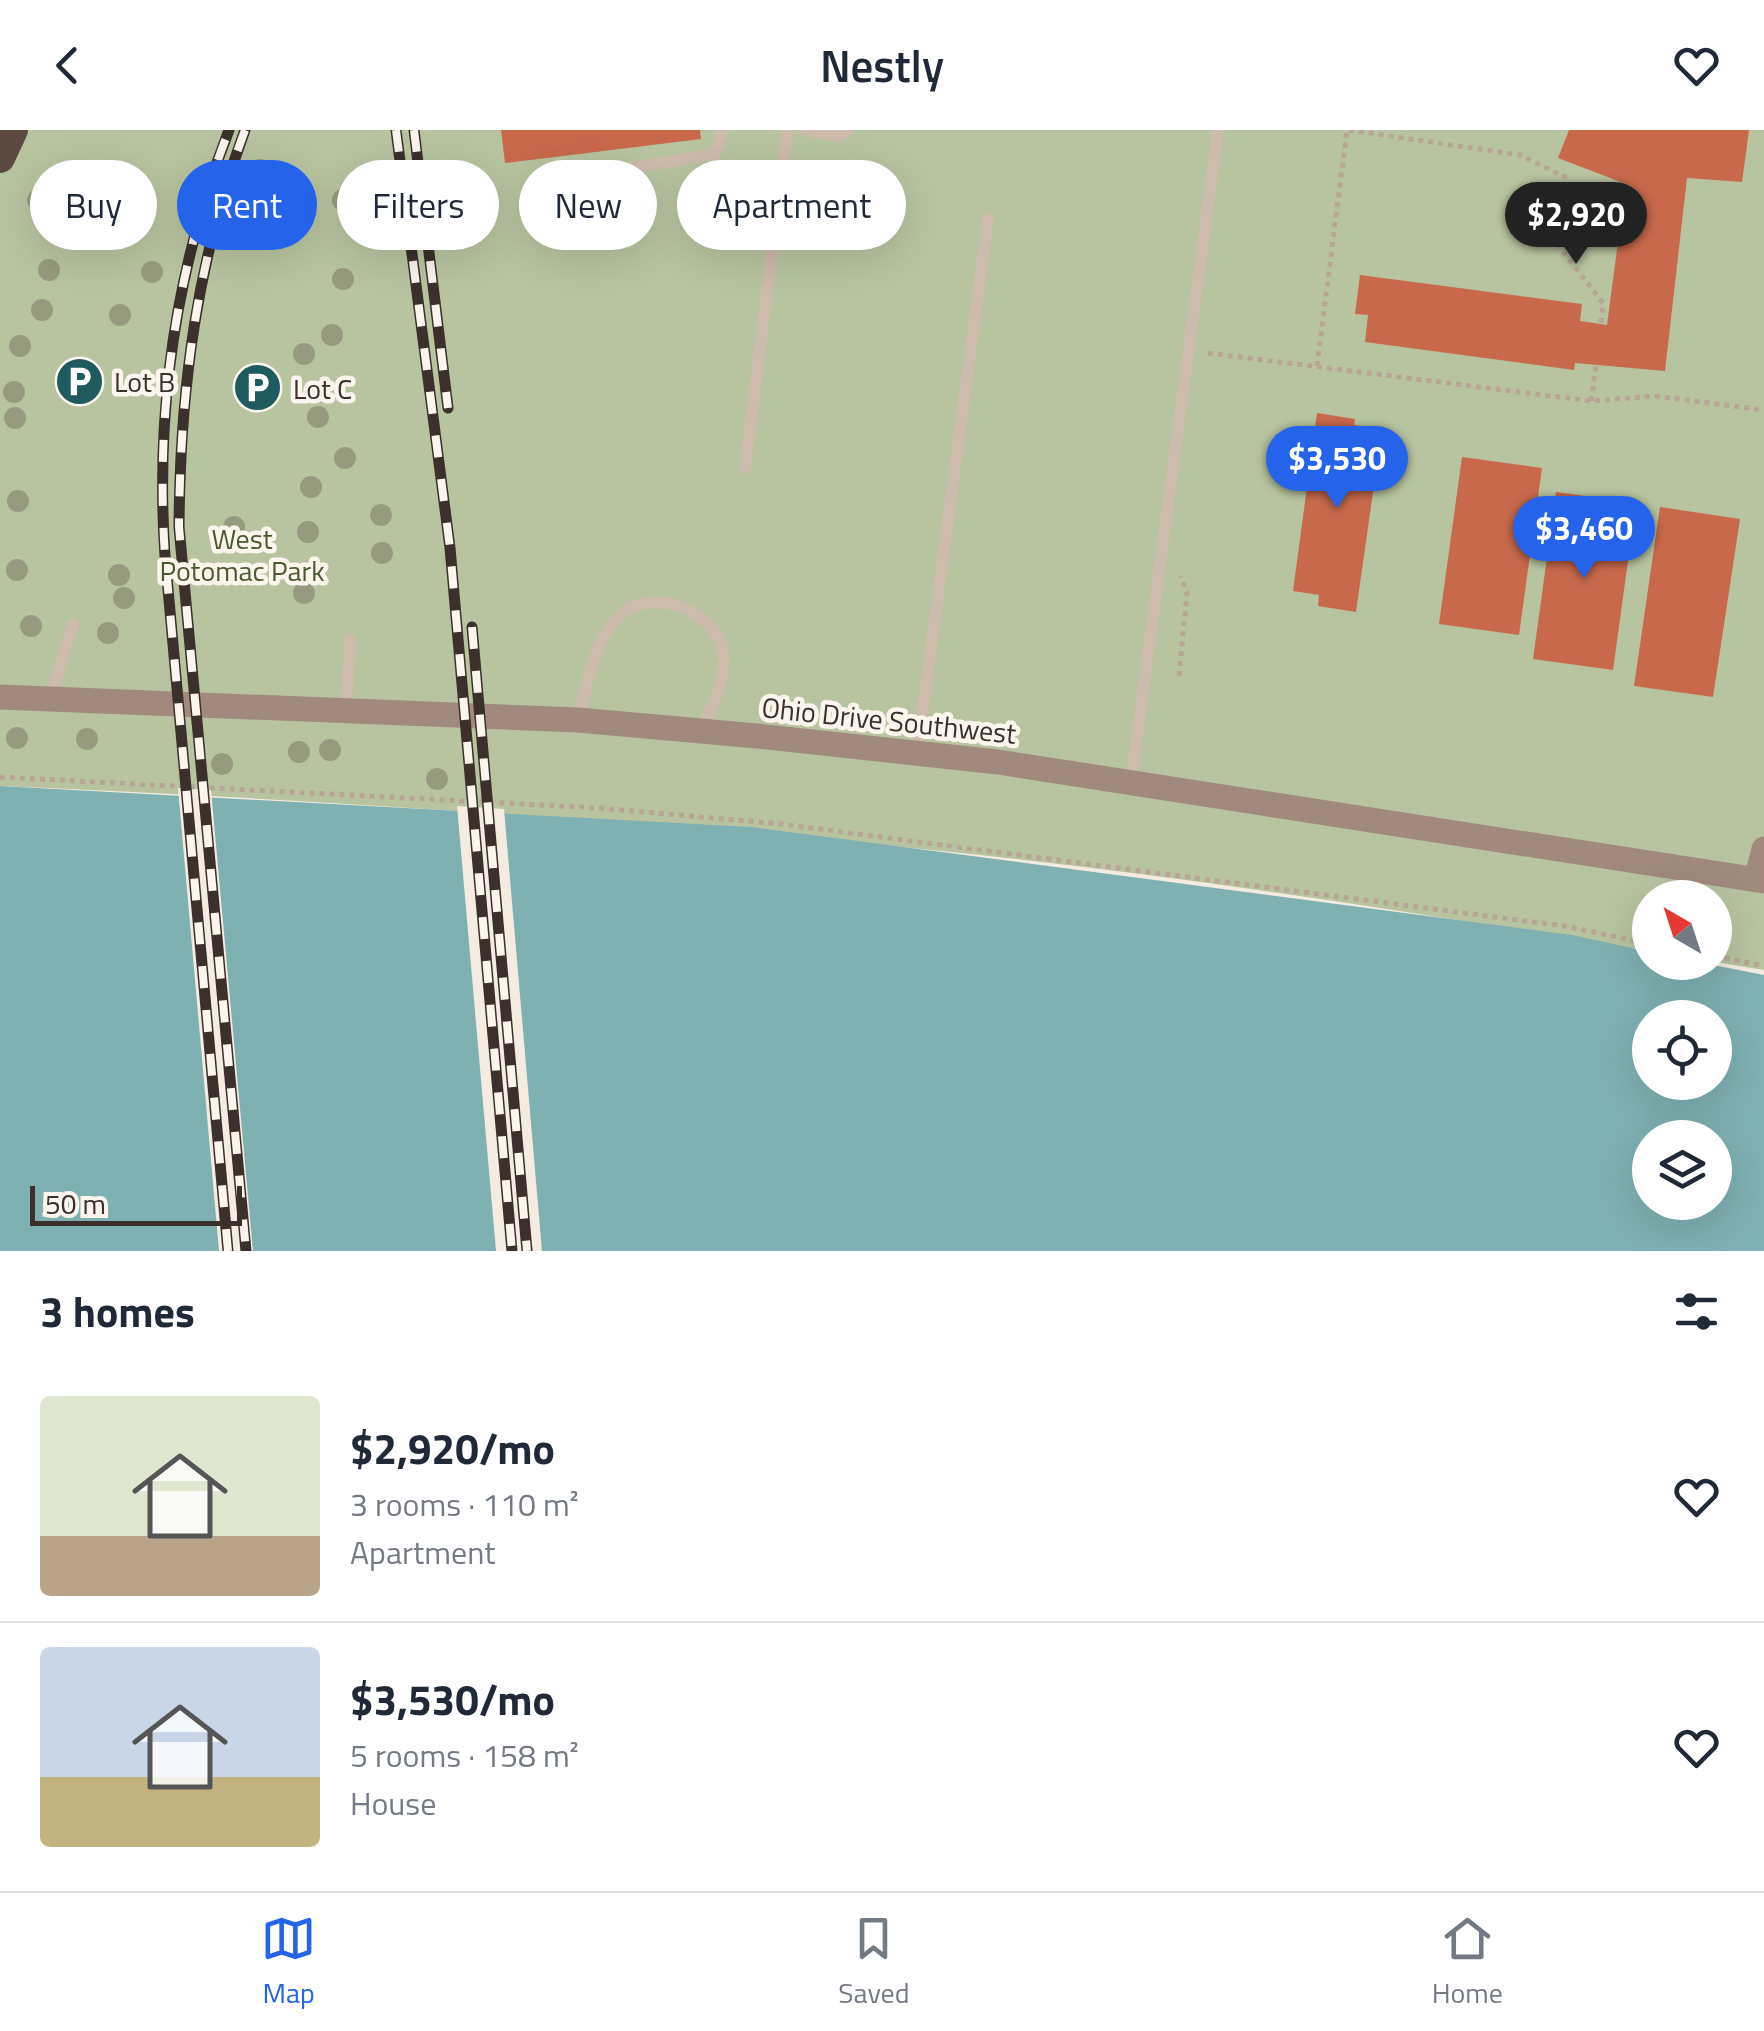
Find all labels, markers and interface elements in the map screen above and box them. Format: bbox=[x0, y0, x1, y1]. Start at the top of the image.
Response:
text: Nestly bbox=[820, 31, 944, 99]
icon: back bbox=[40, 38, 95, 93]
icon: heart bbox=[1669, 38, 1724, 93]
chip: Buy bbox=[30, 160, 157, 250]
chip: Rent bbox=[177, 160, 317, 250]
chip: Filters bbox=[337, 160, 499, 250]
chip: New bbox=[519, 160, 657, 250]
chip: Apartment bbox=[677, 160, 906, 250]
pin: $2,920 bbox=[1495, 182, 1657, 267]
text: $2,920 bbox=[1527, 190, 1625, 238]
parking icon: Lot B bbox=[53, 355, 105, 407]
place label: Lot B bbox=[114, 360, 175, 403]
parking icon: Lot C bbox=[232, 362, 284, 414]
place label: Lot C bbox=[293, 367, 352, 410]
pin: $3,530 bbox=[1256, 426, 1418, 511]
text: $3,530 bbox=[1288, 434, 1386, 482]
pin: $3,460 bbox=[1503, 496, 1665, 581]
text: $3,460 bbox=[1535, 504, 1633, 552]
park label: West Potomac Park bbox=[159, 517, 325, 592]
street label: Ohio Drive Southwest bbox=[760, 685, 1019, 755]
north arrow bbox=[1632, 880, 1732, 980]
map controls bbox=[1632, 880, 1732, 1220]
button: locate bbox=[1632, 1000, 1732, 1100]
button: layers bbox=[1632, 1120, 1732, 1220]
scale bar bbox=[30, 1181, 242, 1226]
text: 50 m bbox=[45, 1182, 106, 1225]
text: 3 homes bbox=[40, 1279, 195, 1343]
icon: filters bbox=[1669, 1284, 1724, 1339]
text: $2,920/mo bbox=[350, 1416, 555, 1480]
icon: home bbox=[120, 1436, 240, 1556]
icon: heart bbox=[1669, 1469, 1724, 1524]
text: 3 rooms · 110 m² bbox=[350, 1480, 579, 1528]
text: Apartment bbox=[350, 1528, 496, 1576]
text: $3,530/mo bbox=[350, 1667, 555, 1731]
icon: home bbox=[120, 1687, 240, 1807]
icon: heart bbox=[1669, 1720, 1724, 1775]
text: 5 rooms · 158 m² bbox=[350, 1731, 579, 1779]
text: House bbox=[350, 1779, 436, 1827]
tab: Map bbox=[261, 1911, 316, 2014]
tab: Saved bbox=[838, 1911, 910, 2014]
tab: Home bbox=[1432, 1911, 1503, 2014]

